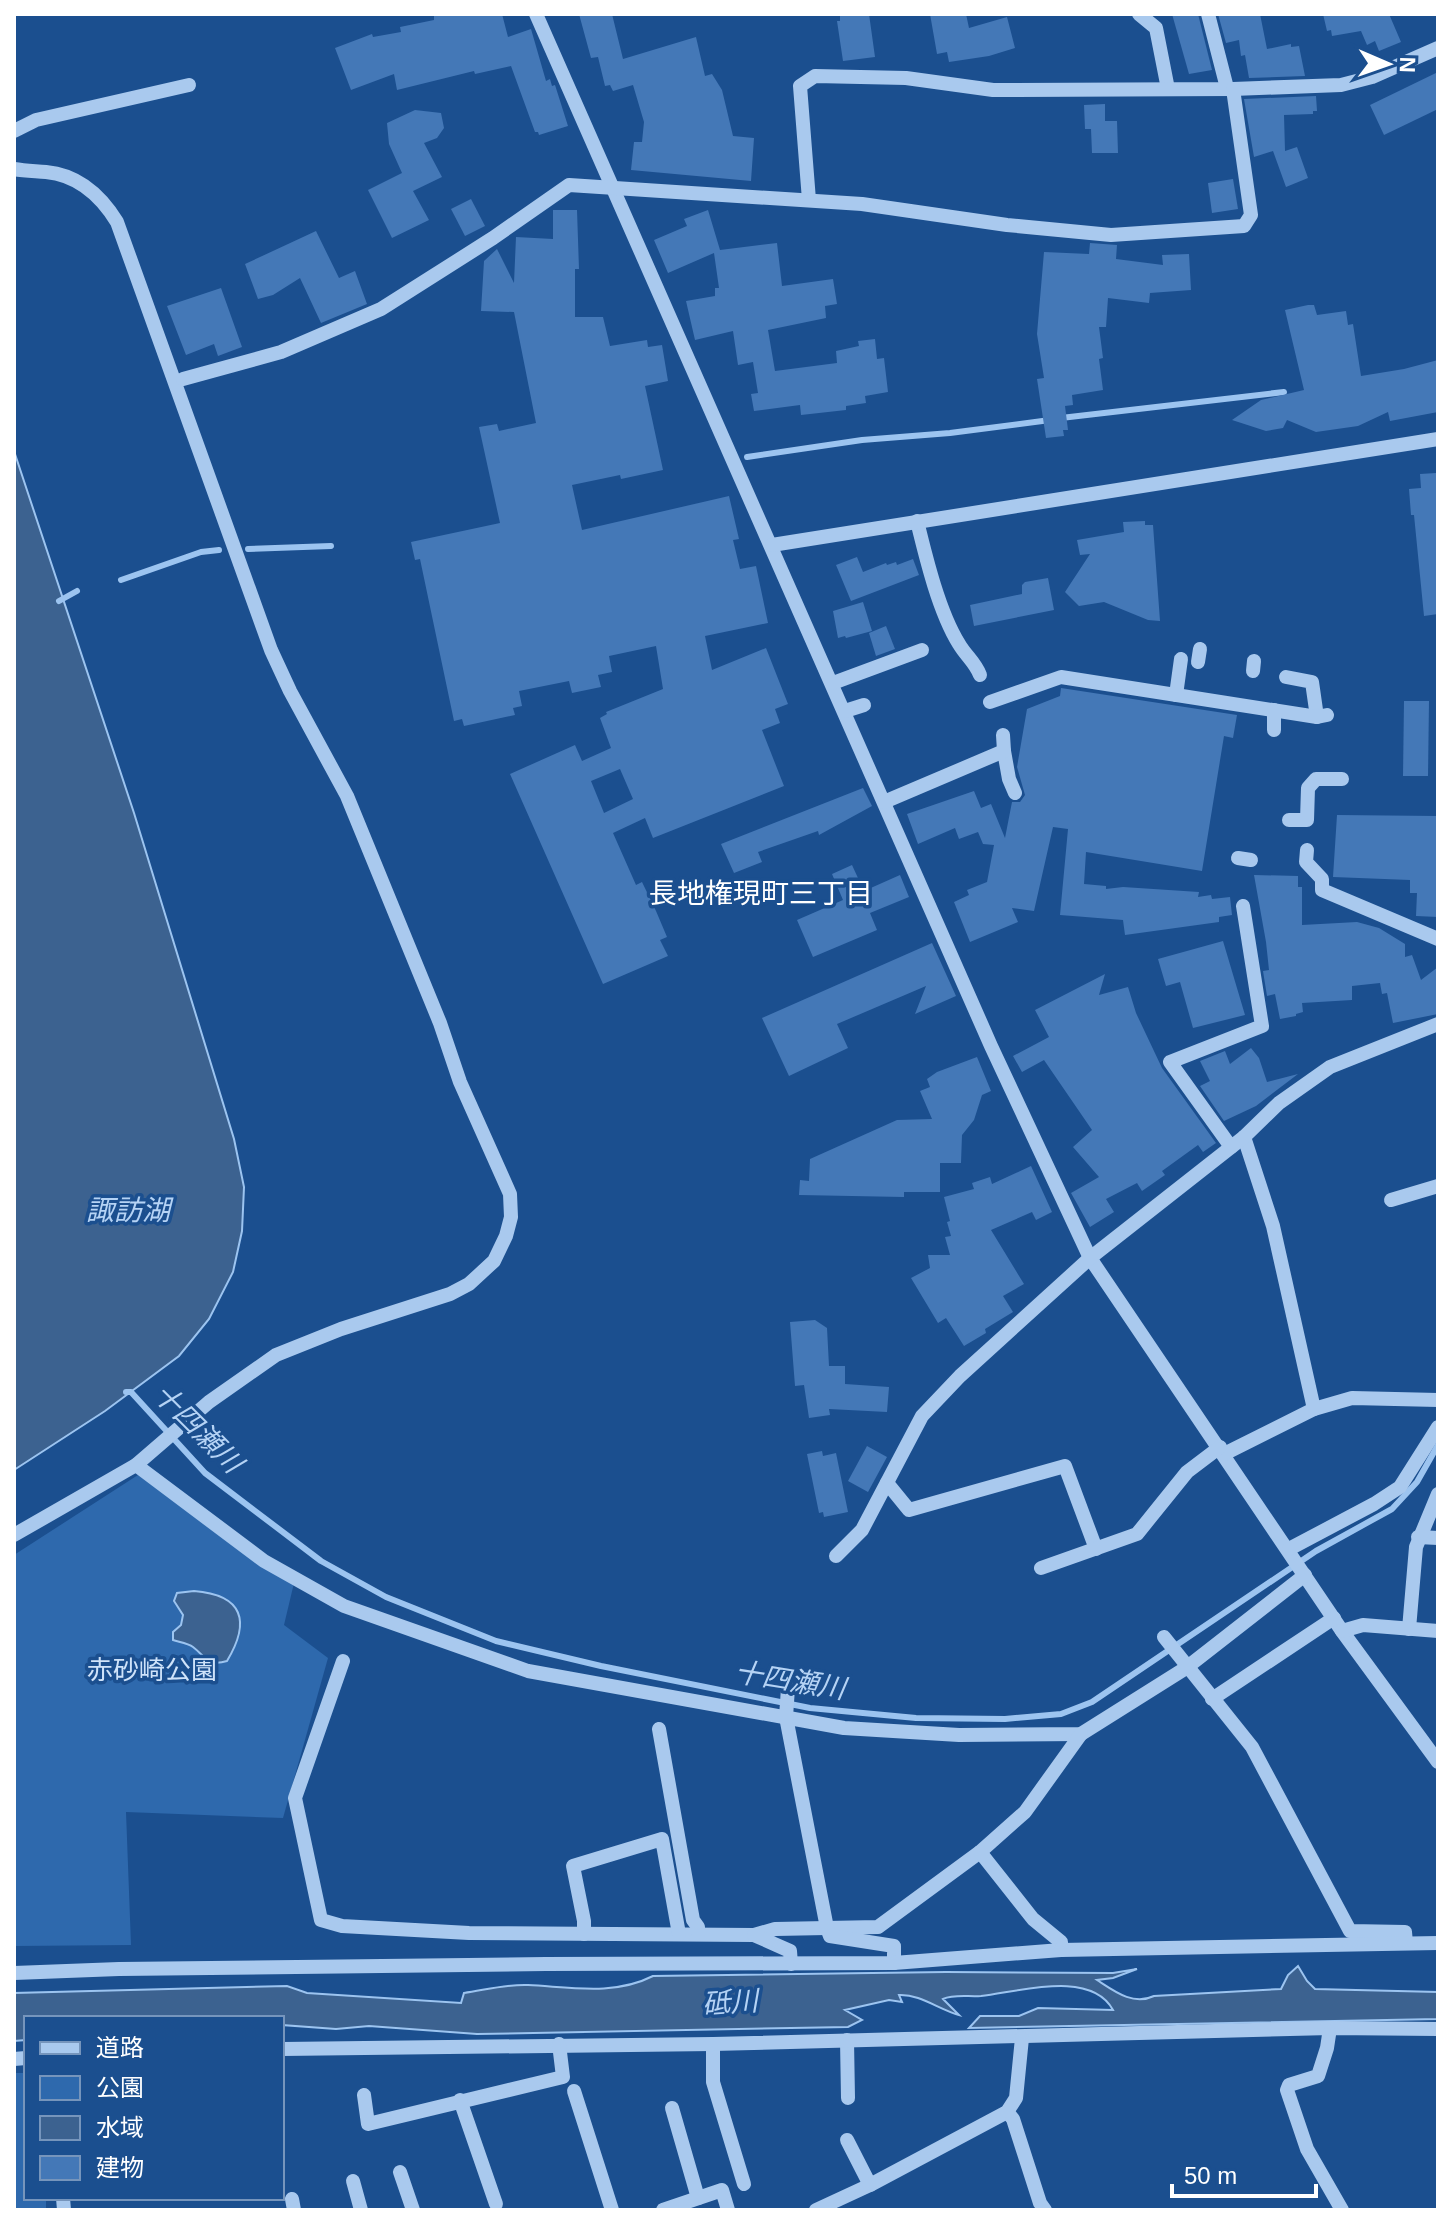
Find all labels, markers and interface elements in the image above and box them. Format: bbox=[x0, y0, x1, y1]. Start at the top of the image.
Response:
north arrow bbox=[1348, 24, 1428, 104]
text: N bbox=[1395, 56, 1420, 73]
district label: 長地権現町三丁目 bbox=[649, 878, 873, 909]
water label: 諏訪湖 bbox=[86, 1195, 174, 1226]
water label: 十四瀬川 bbox=[147, 1378, 250, 1481]
park label: 赤砂崎公園 bbox=[87, 1655, 217, 1685]
water label: 十四瀬川 bbox=[732, 1656, 851, 1705]
water label: 砥川 bbox=[701, 1985, 762, 2020]
legend bbox=[24, 2016, 284, 2200]
text: 道路 bbox=[96, 2034, 144, 2061]
text: 公園 bbox=[96, 2074, 144, 2101]
text: 水域 bbox=[96, 2114, 144, 2141]
scale bar bbox=[1172, 2148, 1316, 2198]
text: 建物 bbox=[96, 2154, 144, 2181]
text: 50 m bbox=[1184, 2162, 1237, 2189]

